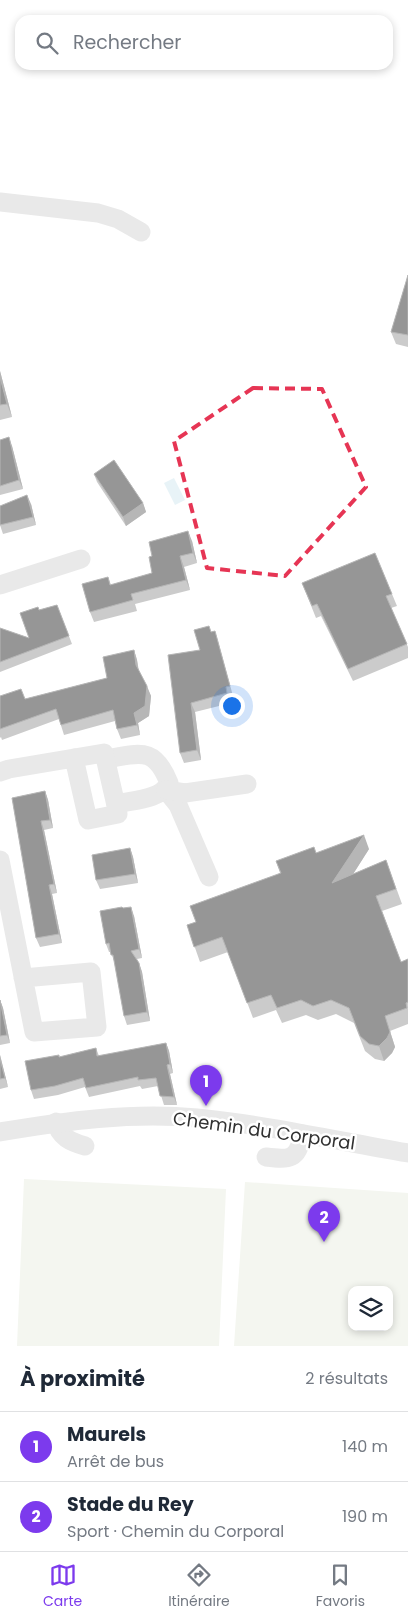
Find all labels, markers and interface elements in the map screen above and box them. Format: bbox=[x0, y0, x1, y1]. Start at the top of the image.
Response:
search box bbox=[15, 15, 393, 70]
icon: search bbox=[33, 29, 61, 57]
text: Rechercher bbox=[73, 29, 181, 56]
your location bbox=[219, 693, 245, 719]
pin: 1 bbox=[190, 1065, 222, 1106]
street label: Chemin du Corporal bbox=[171, 1105, 357, 1156]
pin: 2 bbox=[308, 1201, 340, 1242]
map controls bbox=[348, 1286, 393, 1331]
button: layers bbox=[348, 1286, 393, 1331]
text: À proximité bbox=[20, 1364, 145, 1393]
text: 2 résultats bbox=[305, 1367, 388, 1390]
text: Maurels bbox=[67, 1421, 146, 1448]
text: 1 bbox=[33, 1435, 39, 1458]
text: 140 m bbox=[342, 1435, 388, 1458]
text: Arrêt de bus bbox=[67, 1450, 164, 1473]
text: Stade du Rey bbox=[67, 1491, 194, 1518]
text: 2 bbox=[31, 1505, 41, 1528]
text: 190 m bbox=[342, 1505, 388, 1528]
text: Sport · Chemin du Corporal bbox=[67, 1520, 284, 1543]
tab: Carte bbox=[43, 1561, 82, 1612]
tab: Itinéraire bbox=[168, 1561, 230, 1612]
tab: Favoris bbox=[316, 1561, 365, 1612]

